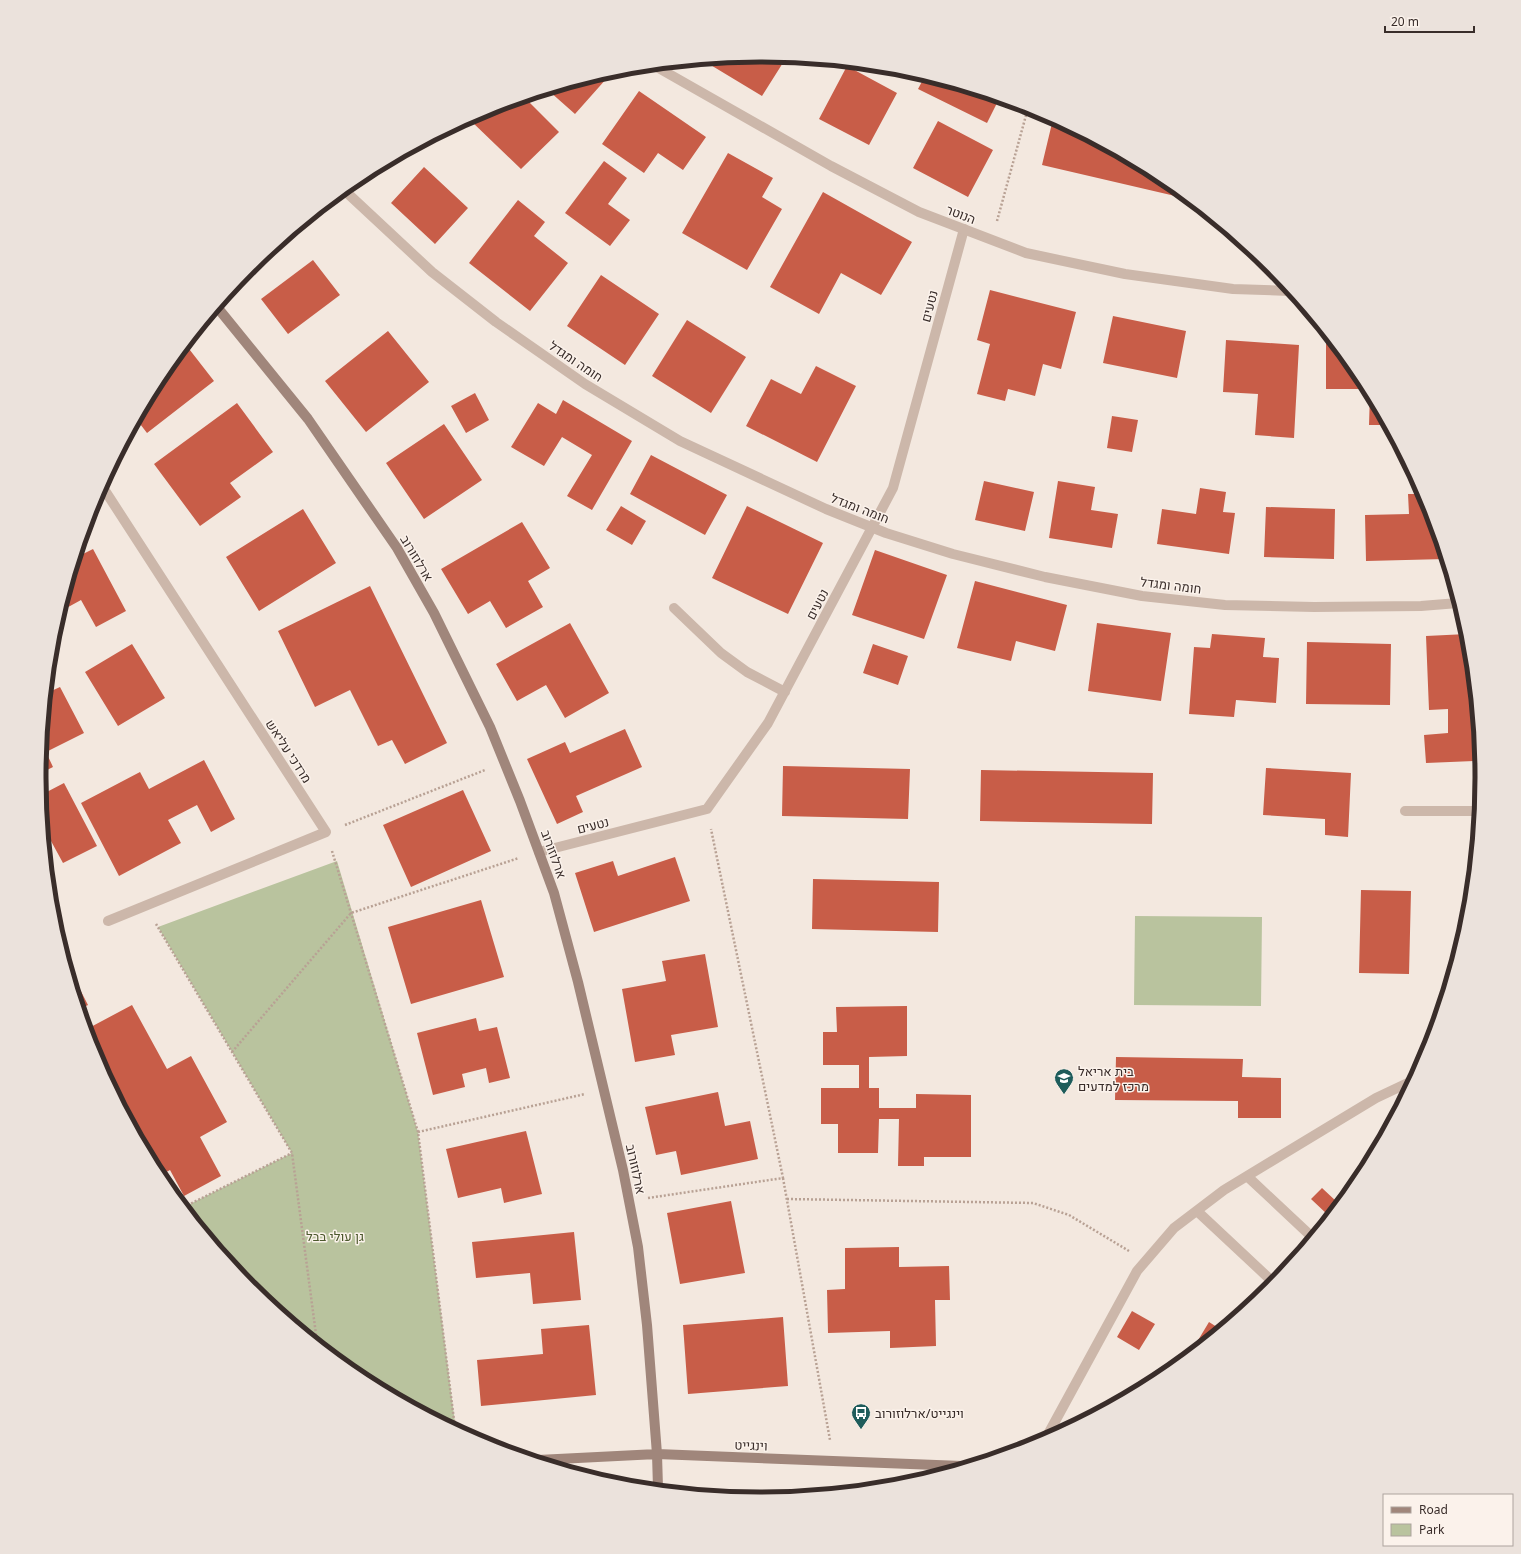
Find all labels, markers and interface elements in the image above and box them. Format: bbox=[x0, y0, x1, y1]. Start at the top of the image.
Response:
scale bar bbox=[1385, 8, 1474, 34]
text: 20 m bbox=[1391, 13, 1419, 30]
street label: הנוטר bbox=[943, 200, 979, 228]
street label: נטעים bbox=[916, 288, 942, 324]
street label: חומה ומגדל bbox=[545, 336, 607, 386]
street label: חומה ומגדל bbox=[828, 489, 892, 527]
street label: ארלוזורוב bbox=[396, 532, 438, 584]
street label: חומה ומגדל bbox=[1139, 572, 1203, 598]
street label: נטעים bbox=[801, 585, 833, 623]
street label: מרדכי עליאש bbox=[262, 716, 316, 786]
street label: נטעים bbox=[575, 812, 611, 838]
street label: ארלוזורוב bbox=[537, 827, 571, 881]
place label: בית אריאל מרכז למדעים bbox=[1078, 1062, 1149, 1095]
school or university icon: בית אריאל מרכז למדעים bbox=[1053, 1067, 1075, 1095]
street label: ארלוזורוב bbox=[622, 1142, 650, 1196]
park label: גן עולי בבל bbox=[306, 1227, 364, 1245]
bus stop icon: וינגייט/ארלוזורוב bbox=[850, 1402, 872, 1430]
place label: וינגייט/ארלוזורוב bbox=[875, 1404, 964, 1422]
street label: וינגייט bbox=[734, 1435, 768, 1455]
legend bbox=[1383, 1494, 1513, 1546]
text: Road bbox=[1419, 1501, 1448, 1518]
text: Park bbox=[1419, 1521, 1445, 1538]

